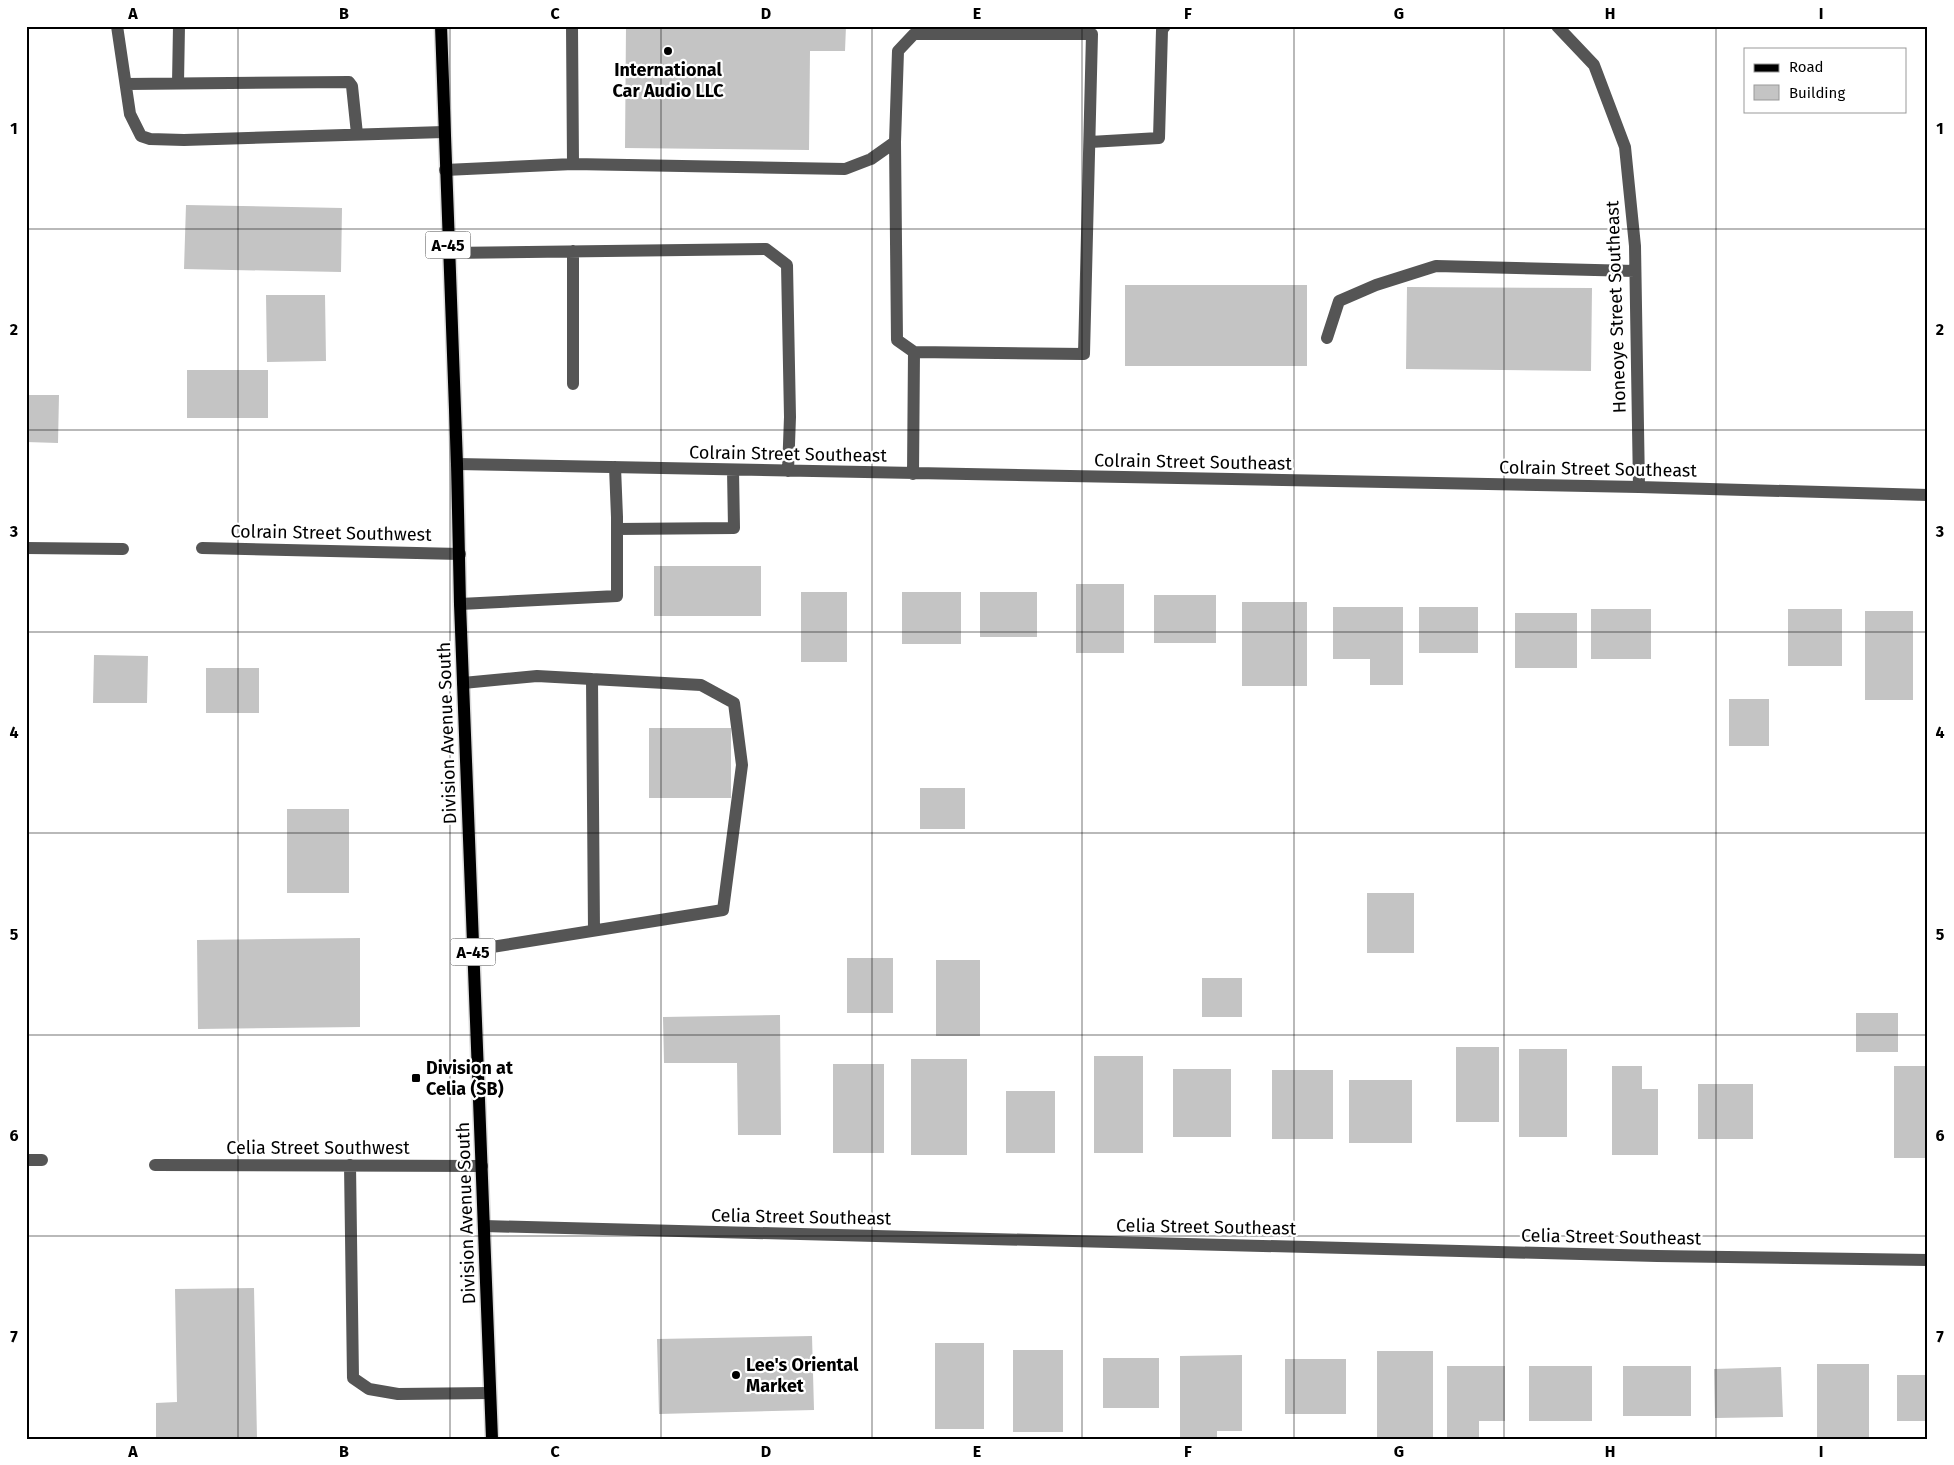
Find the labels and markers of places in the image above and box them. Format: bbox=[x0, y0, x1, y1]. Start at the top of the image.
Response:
marker: International Car Audio LLC bbox=[662, 45, 674, 57]
place label: International Car Audio LLC bbox=[612, 59, 724, 102]
place label: Division at Celia (SB) bbox=[426, 1057, 514, 1100]
marker: Division at Celia (SB) bbox=[410, 1072, 422, 1084]
place label: Lee's Oriental Market bbox=[746, 1354, 859, 1397]
marker: Lee's Oriental Market bbox=[730, 1369, 742, 1381]

